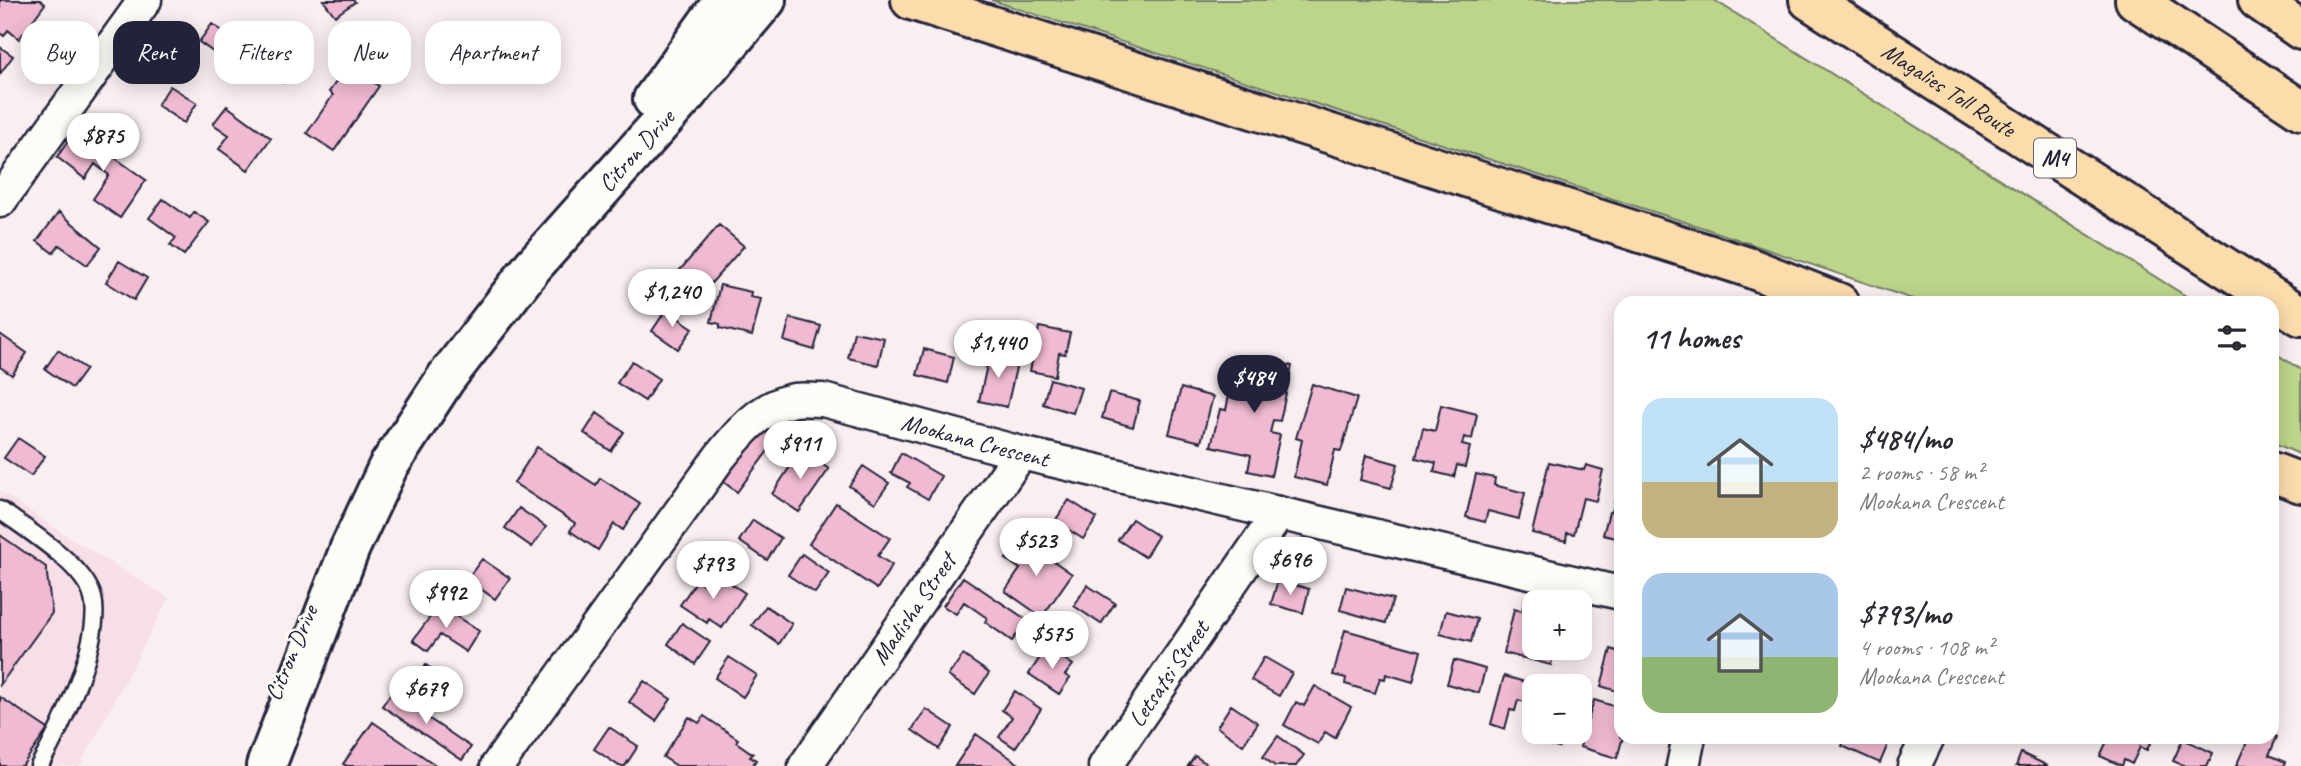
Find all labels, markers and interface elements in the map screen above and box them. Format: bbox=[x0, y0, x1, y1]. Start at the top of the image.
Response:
chip: Buy bbox=[21, 21, 99, 84]
chip: Rent bbox=[113, 21, 200, 84]
chip: Filters bbox=[214, 21, 314, 84]
chip: New bbox=[328, 21, 411, 84]
chip: Apartment bbox=[425, 21, 561, 84]
street label: Magalies Toll Route bbox=[1876, 36, 2023, 145]
street label: Citron Drive bbox=[592, 101, 682, 198]
pin: $875 bbox=[62, 114, 144, 173]
text: $875 bbox=[83, 121, 123, 150]
road number: M4 bbox=[2034, 139, 2076, 178]
pin: $1,240 bbox=[615, 270, 729, 329]
text: $1,240 bbox=[644, 277, 700, 306]
text: 11 homes bbox=[1642, 319, 1740, 357]
icon: filters bbox=[2213, 319, 2251, 357]
pin: $1,440 bbox=[941, 320, 1055, 380]
text: $1,440 bbox=[970, 328, 1026, 357]
pin: $484 bbox=[1213, 356, 1295, 415]
text: $484 bbox=[1233, 363, 1275, 392]
street label: Mookana Crescent bbox=[898, 407, 1054, 474]
text: $484/mo bbox=[1859, 420, 1951, 458]
pin: $911 bbox=[759, 421, 841, 481]
icon: home bbox=[1698, 426, 1782, 510]
text: $911 bbox=[779, 429, 821, 458]
text: 2 rooms · 58 m² bbox=[1859, 458, 1983, 487]
text: Mookana Crescent bbox=[1859, 487, 2004, 516]
pin: $523 bbox=[995, 518, 1077, 578]
text: $523 bbox=[1015, 526, 1057, 555]
pin: $696 bbox=[1249, 538, 1331, 597]
pin: $793 bbox=[672, 542, 754, 601]
street label: Madisha Street bbox=[865, 545, 964, 670]
text: $696 bbox=[1269, 545, 1311, 574]
text: $793 bbox=[692, 549, 734, 578]
pin: $992 bbox=[405, 570, 487, 630]
text: $992 bbox=[426, 578, 466, 607]
map controls bbox=[1522, 590, 1592, 744]
button: + bbox=[1522, 590, 1592, 660]
text: $793/mo bbox=[1859, 595, 1951, 633]
street label: Citron Drive bbox=[258, 599, 325, 705]
icon: home bbox=[1698, 601, 1782, 685]
pin: $575 bbox=[1011, 612, 1093, 671]
street label: Letsatsi Street bbox=[1122, 613, 1217, 733]
text: $575 bbox=[1032, 619, 1072, 648]
text: 4 rooms · 108 m² bbox=[1859, 633, 1994, 662]
text: Mookana Crescent bbox=[1859, 662, 2004, 691]
pin: $679 bbox=[385, 666, 467, 726]
text: $679 bbox=[405, 674, 447, 703]
button: − bbox=[1522, 674, 1592, 744]

